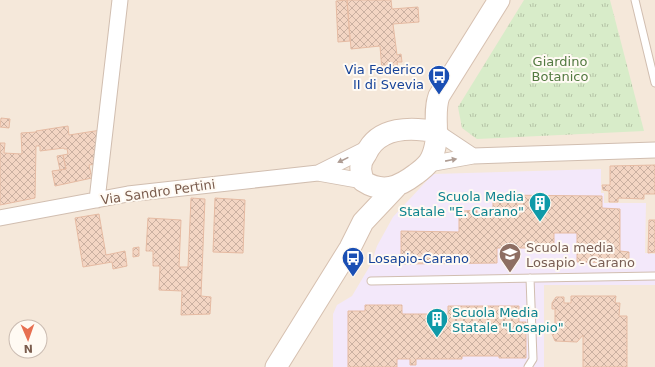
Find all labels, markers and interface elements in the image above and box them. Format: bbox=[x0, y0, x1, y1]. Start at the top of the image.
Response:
park label: Giardino Botanico bbox=[532, 54, 588, 84]
place label: Via Federico II di Svevia bbox=[345, 62, 424, 92]
bus stop icon: Via Federico II di Svevia bbox=[426, 63, 452, 96]
one-way arrow bbox=[337, 157, 349, 163]
one-way arrow bbox=[444, 157, 457, 163]
street label: Via Sandro Pertini bbox=[100, 177, 216, 207]
place label: Scuola Media Statale "E. Carano" bbox=[399, 189, 524, 219]
building icon: Scuola Media Statale "E. Carano" bbox=[527, 190, 553, 223]
place label: Scuola media Losapio - Carano bbox=[526, 240, 635, 270]
school or university icon: Scuola media Losapio - Carano bbox=[497, 241, 523, 274]
bus stop icon: Losapio-Carano bbox=[340, 245, 366, 278]
place label: Losapio-Carano bbox=[368, 251, 469, 266]
place label: Scuola Media Statale "Losapio" bbox=[452, 305, 564, 335]
building icon: Scuola Media Statale "Losapio" bbox=[424, 306, 450, 339]
north arrow bbox=[8, 319, 48, 359]
text: N bbox=[23, 342, 33, 355]

